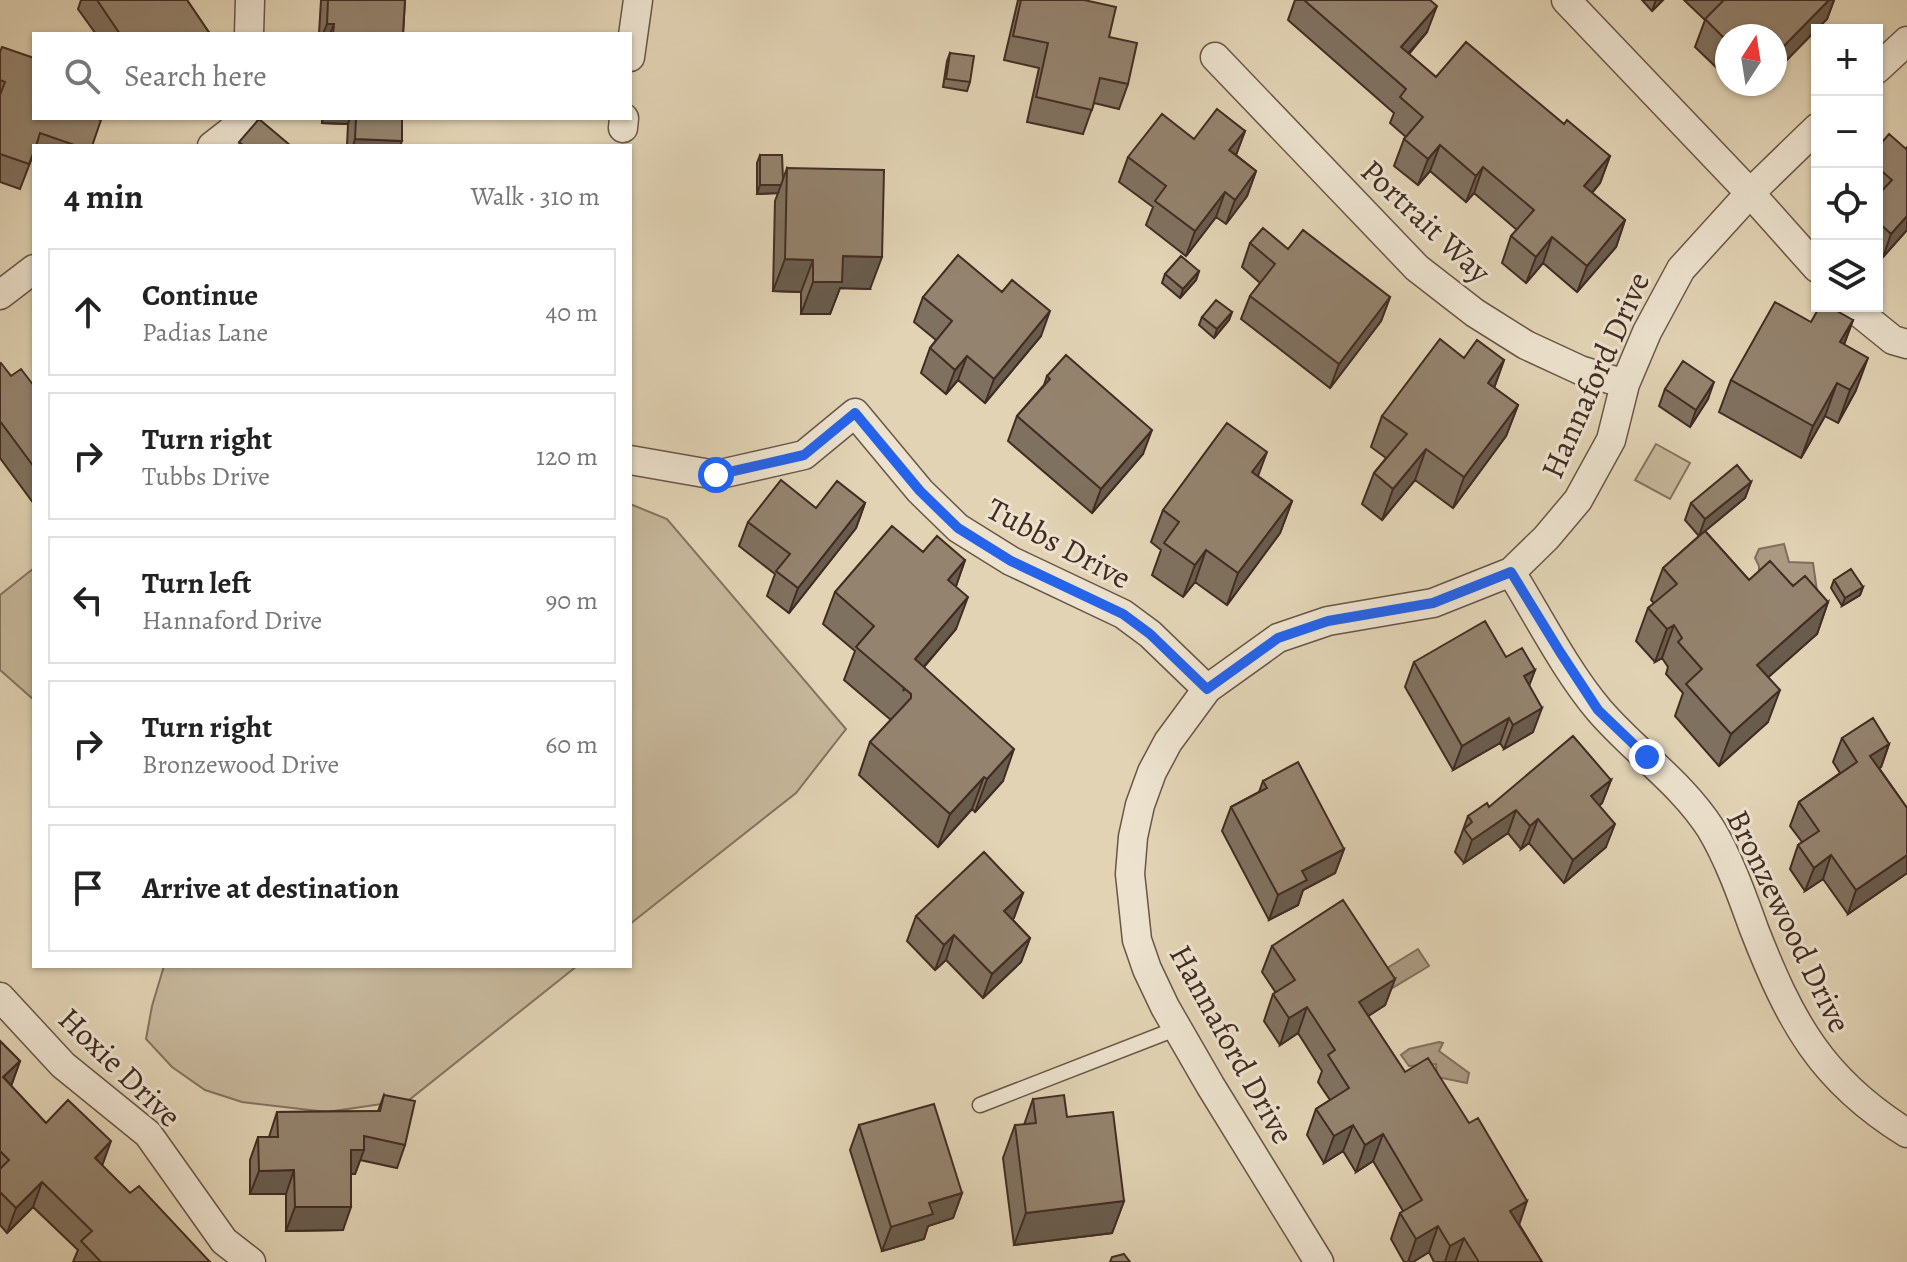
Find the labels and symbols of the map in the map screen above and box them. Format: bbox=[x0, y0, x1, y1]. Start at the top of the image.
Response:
north arrow bbox=[1715, 24, 1787, 96]
street label: Portrait Way bbox=[1351, 149, 1501, 293]
street label: Hannaford Drive bbox=[1530, 265, 1660, 485]
route start bbox=[698, 457, 734, 493]
street label: Tubbs Drive bbox=[979, 487, 1139, 599]
route end bbox=[1629, 739, 1665, 775]
street label: Bronzewood Drive bbox=[1716, 802, 1862, 1040]
street label: Hannaford Drive bbox=[1159, 936, 1305, 1152]
street label: Hoxie Drive bbox=[49, 997, 191, 1137]

